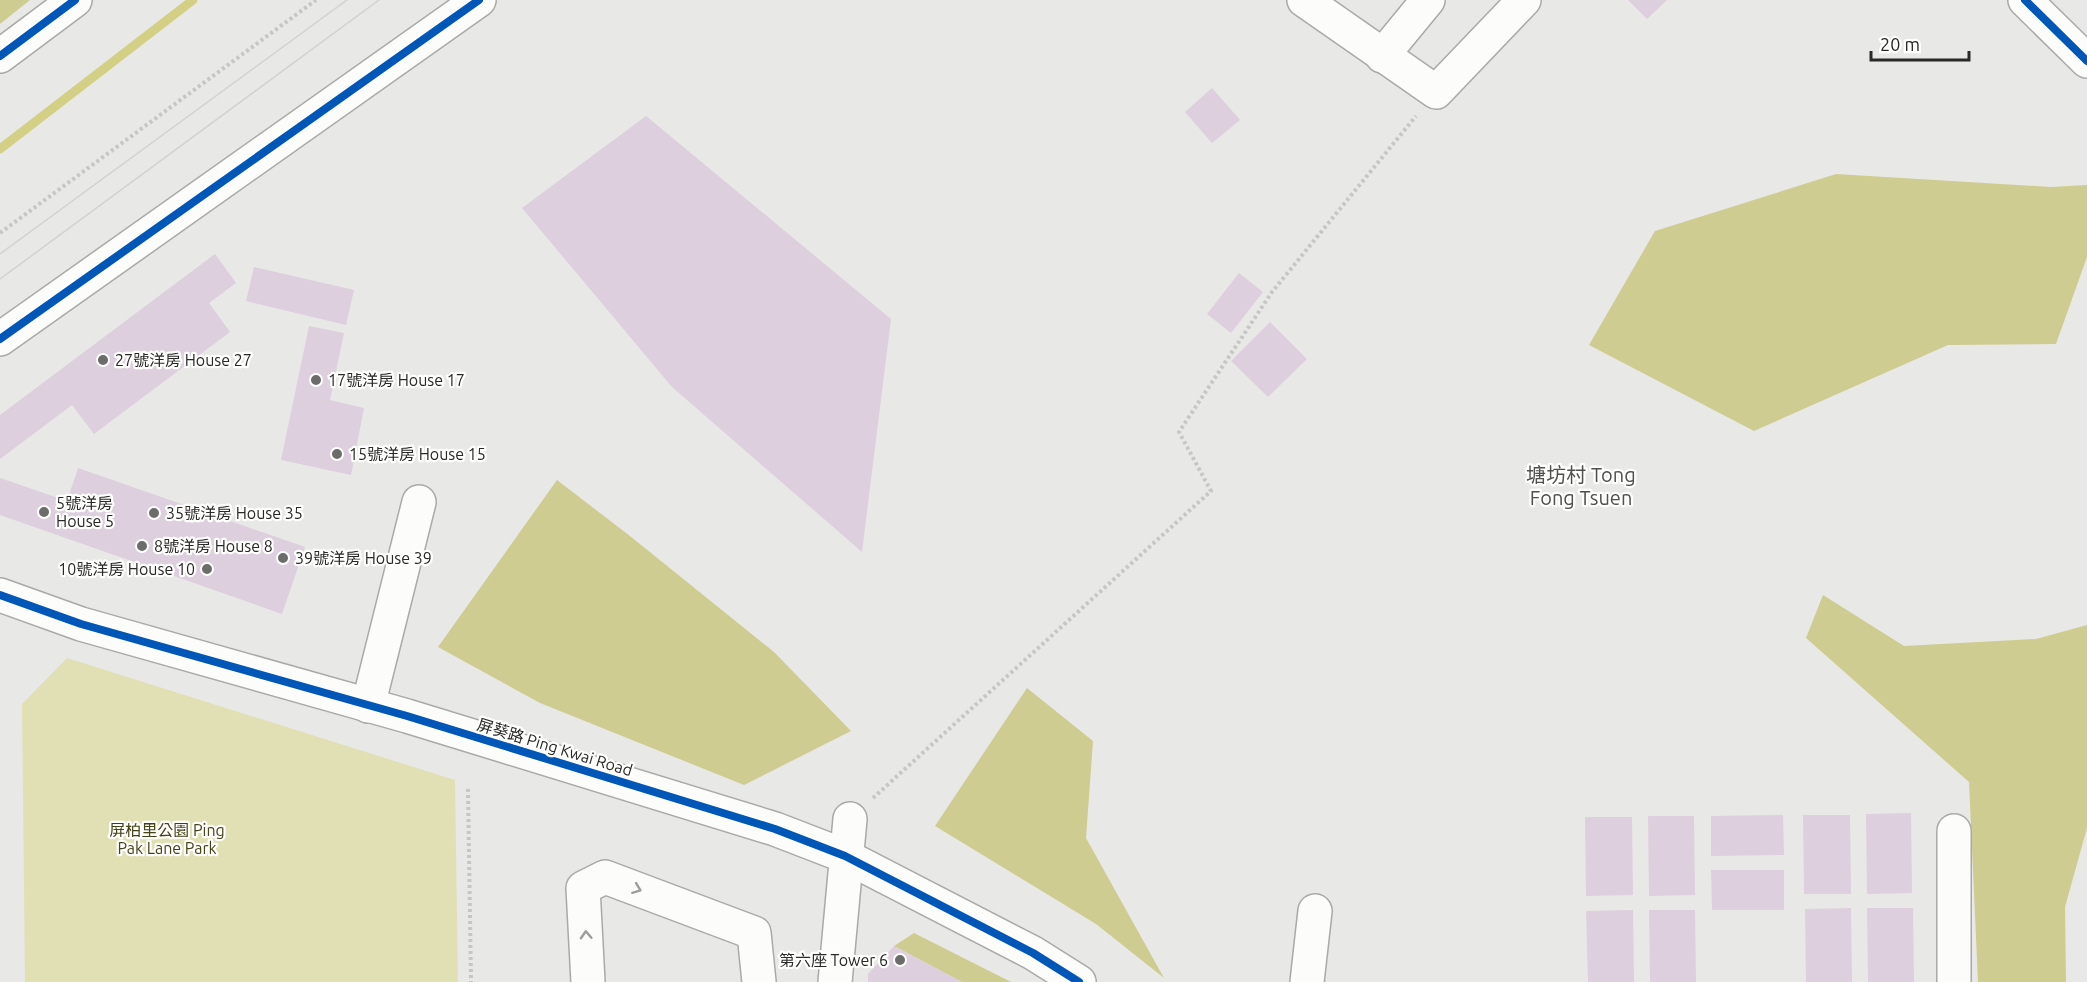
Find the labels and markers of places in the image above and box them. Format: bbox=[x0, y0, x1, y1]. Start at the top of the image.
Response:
place label: 27號洋房 House 27 bbox=[115, 351, 252, 369]
marker: 27號洋房 House 27 bbox=[96, 353, 110, 367]
place label: 17號洋房 House 17 bbox=[328, 371, 465, 389]
marker: 17號洋房 House 17 bbox=[309, 373, 323, 387]
place label: 15號洋房 House 15 bbox=[349, 445, 486, 463]
marker: 15號洋房 House 15 bbox=[330, 447, 344, 461]
place label: 5號洋房 House 5 bbox=[56, 494, 114, 530]
place label: 35號洋房 House 35 bbox=[166, 504, 303, 522]
marker: 5號洋房 House 5 bbox=[37, 505, 51, 519]
marker: 35號洋房 House 35 bbox=[147, 506, 161, 520]
place label: 8號洋房 House 8 bbox=[154, 537, 273, 555]
marker: 8號洋房 House 8 bbox=[135, 539, 149, 553]
place label: 39號洋房 House 39 bbox=[295, 549, 432, 567]
marker: 39號洋房 House 39 bbox=[276, 551, 290, 565]
place label: 10號洋房 House 10 bbox=[58, 560, 195, 578]
marker: 10號洋房 House 10 bbox=[200, 562, 214, 576]
place label: 第六座 Tower 6 bbox=[779, 951, 888, 969]
marker: 第六座 Tower 6 bbox=[893, 953, 907, 967]

